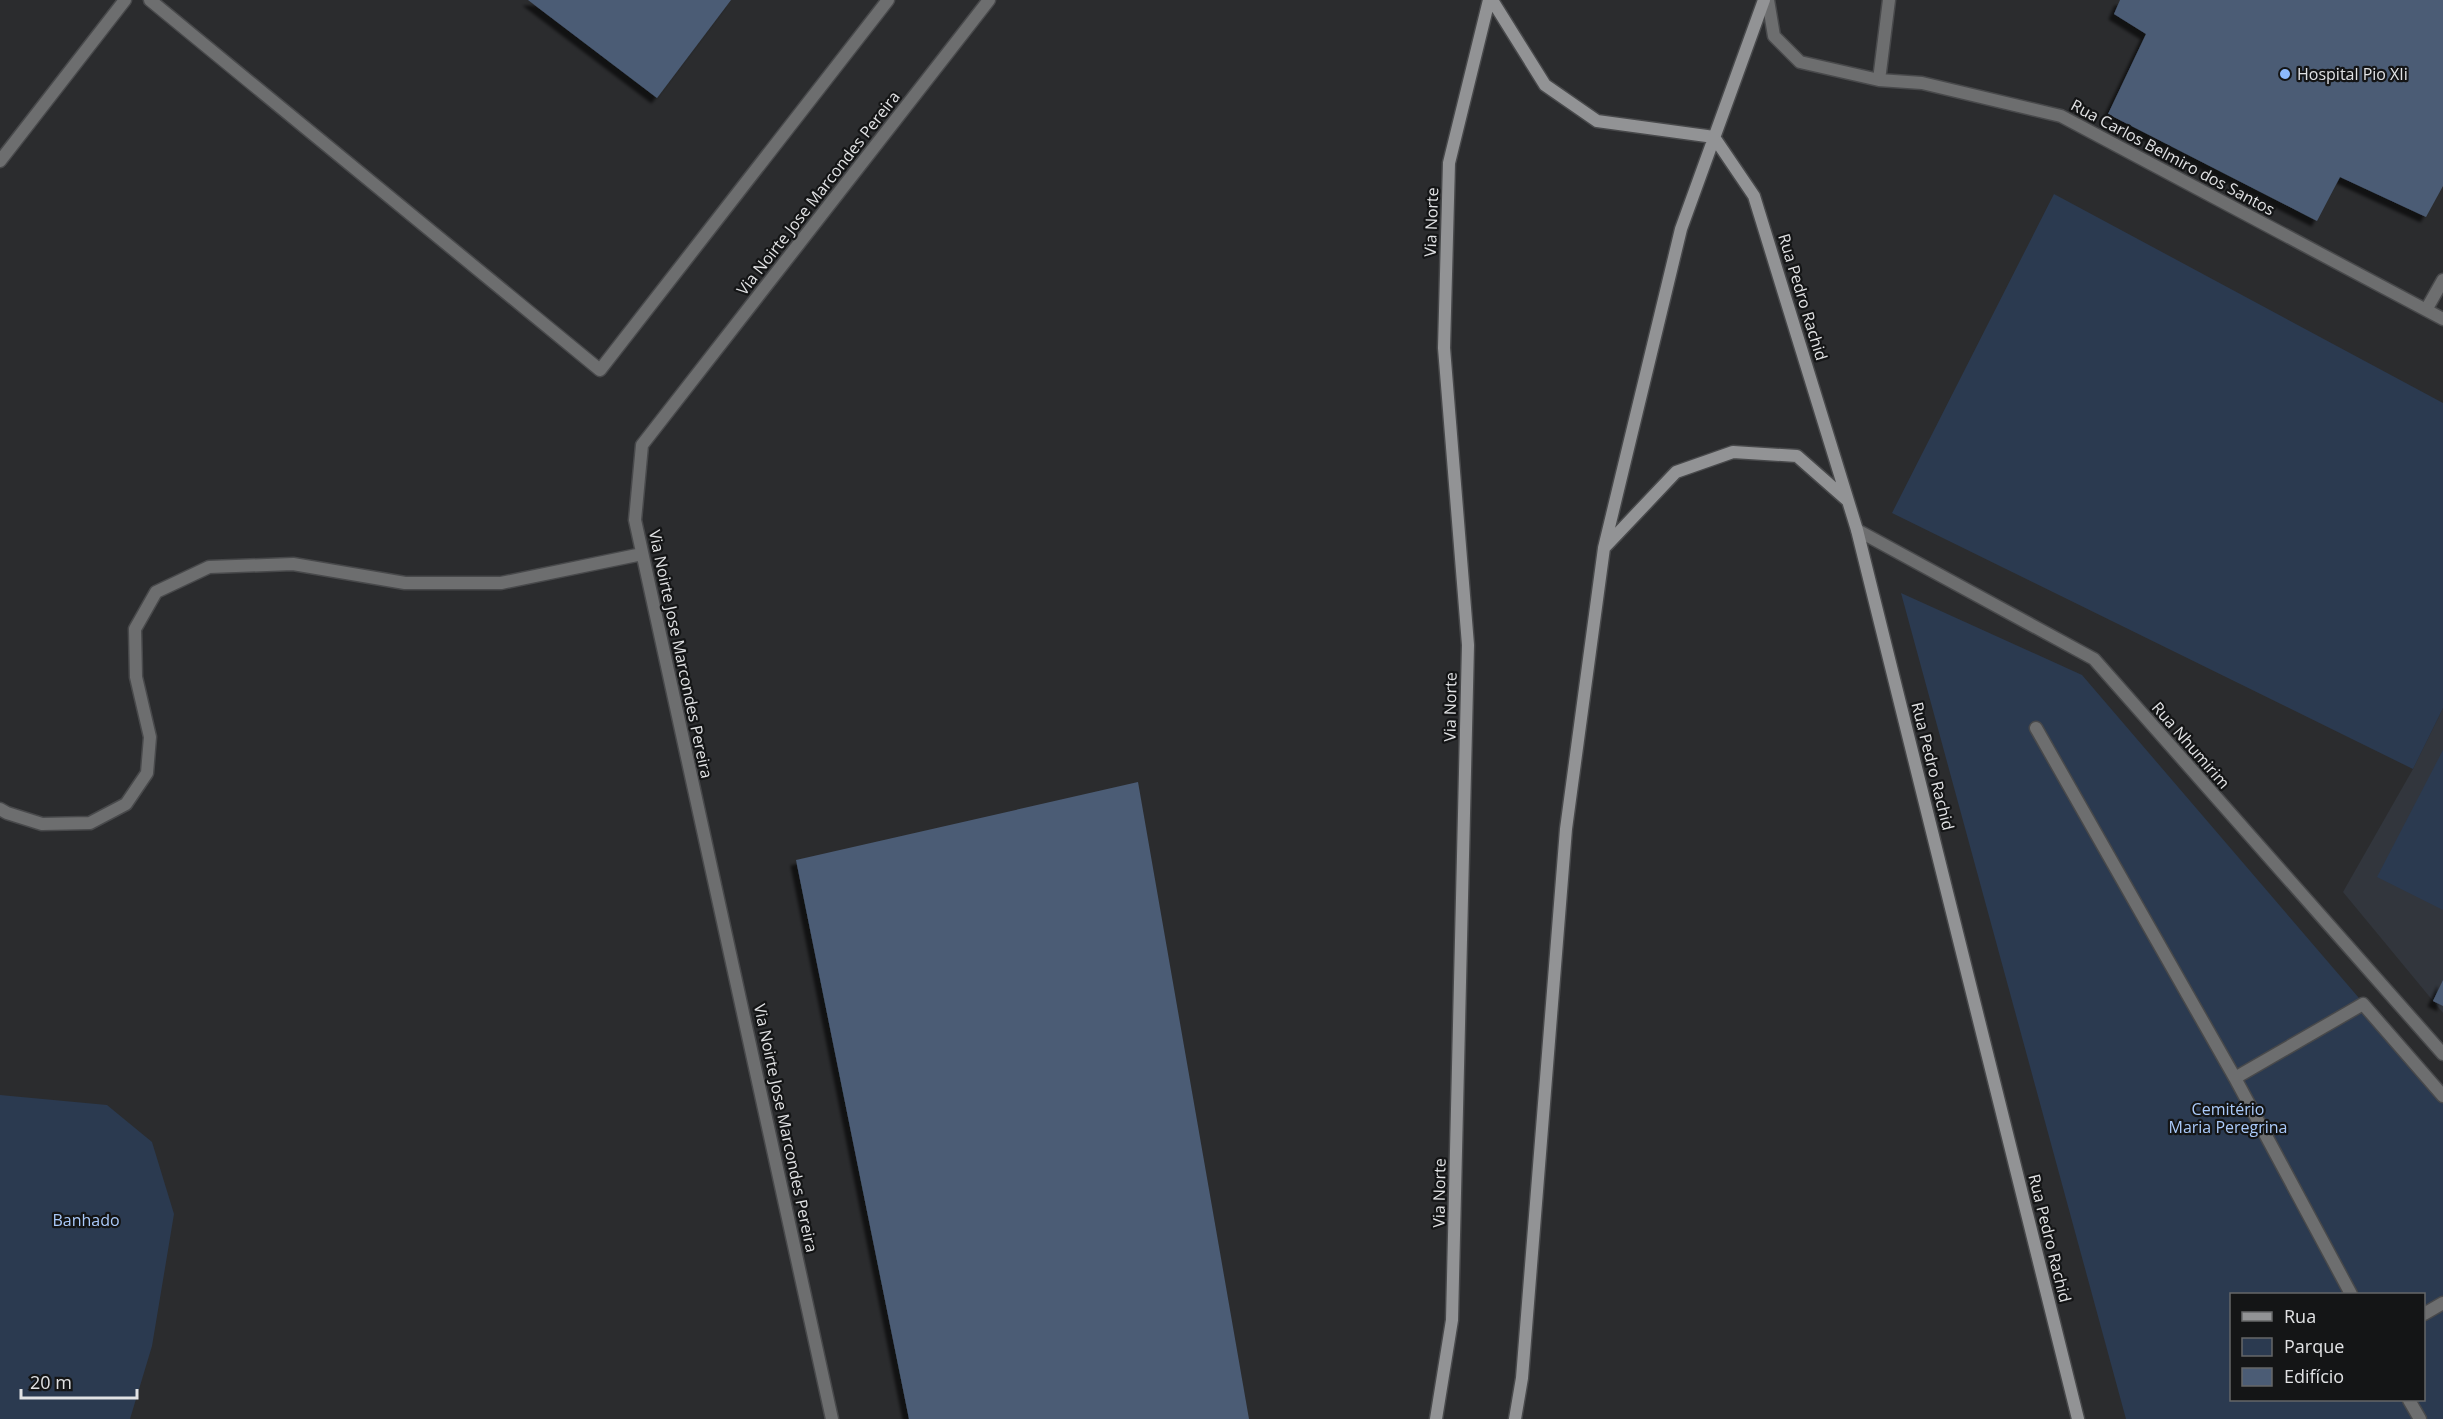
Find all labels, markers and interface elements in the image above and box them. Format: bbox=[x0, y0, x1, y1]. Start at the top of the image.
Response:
place label: Hospital Pio XIi bbox=[2297, 63, 2408, 85]
marker: Hospital Pio XIi bbox=[2278, 67, 2292, 81]
street label: Via Noirte Jose Marcondes Pereira bbox=[731, 86, 905, 300]
street label: Rua Carlos Belmiro dos Santos bbox=[2067, 94, 2279, 220]
street label: Via Norte bbox=[1419, 187, 1443, 257]
street label: Rua Pedro Rachid bbox=[1773, 231, 1833, 363]
street label: Via Noirte Jose Marcondes Pereira bbox=[644, 528, 718, 780]
street label: Via Norte bbox=[1438, 672, 1462, 742]
street label: Rua Nhumirim bbox=[2147, 697, 2235, 793]
street label: Rua Pedro Rachid bbox=[1906, 700, 1960, 832]
street label: Via Noirte Jose Marcondes Pereira bbox=[749, 1002, 823, 1254]
park label: Cemitério Maria Peregrina bbox=[2168, 1098, 2288, 1138]
street label: Via Norte bbox=[1427, 1158, 1451, 1228]
street label: Rua Pedro Rachid bbox=[2023, 1172, 2077, 1304]
park label: Banhado bbox=[52, 1209, 120, 1231]
legend bbox=[2230, 1293, 2425, 1401]
text: Rua bbox=[2284, 1304, 2316, 1328]
text: Parque bbox=[2284, 1334, 2344, 1358]
scale bar bbox=[21, 1362, 136, 1400]
text: Edifício bbox=[2284, 1364, 2344, 1388]
text: 20 m bbox=[30, 1370, 72, 1394]

